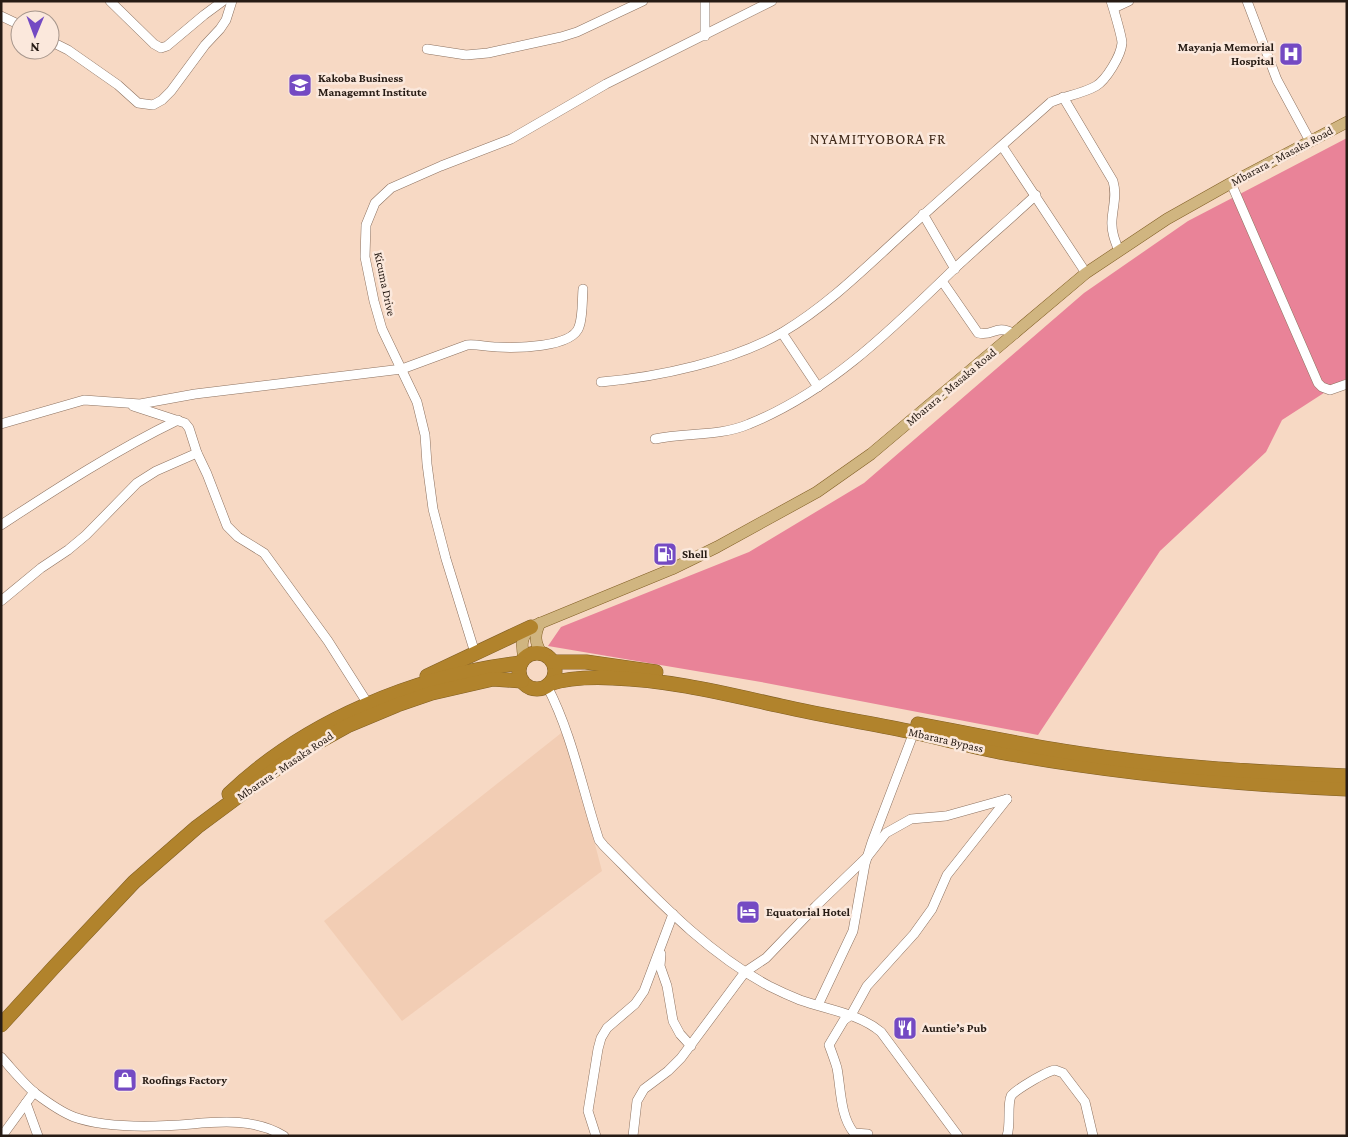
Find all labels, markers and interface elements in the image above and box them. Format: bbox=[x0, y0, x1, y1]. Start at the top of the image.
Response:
north arrow bbox=[10, 10, 60, 60]
text: N bbox=[29, 40, 40, 56]
place label: Mayanja Memorial Hospital bbox=[1178, 40, 1275, 68]
hospital icon: Mayanja Memorial Hospital bbox=[1278, 41, 1304, 67]
place label: Kakoba Business Managemnt Institute bbox=[318, 71, 427, 99]
school or university icon: Kakoba Business Managemnt Institute bbox=[287, 72, 313, 98]
street label: Mbarara - Masaka Road bbox=[1229, 123, 1336, 189]
district label: NYAMITYOBORA FR bbox=[810, 131, 946, 147]
street label: Kicuma Drive bbox=[371, 251, 399, 317]
street label: Mbarara - Masaka Road bbox=[903, 345, 999, 429]
fuel station icon: Shell bbox=[652, 541, 678, 567]
place label: Shell bbox=[682, 547, 708, 561]
street label: Mbarara Bypass bbox=[907, 725, 985, 755]
street label: Mbarara - Masaka Road bbox=[234, 728, 336, 803]
hotel icon: Equatorial Hotel bbox=[735, 899, 761, 925]
place label: Equatorial Hotel bbox=[766, 905, 851, 919]
restaurant icon: Auntie’s Pub bbox=[892, 1015, 918, 1041]
place label: Auntie’s Pub bbox=[921, 1021, 987, 1035]
shop icon: Roofings Factory bbox=[112, 1067, 138, 1093]
place label: Roofings Factory bbox=[142, 1073, 227, 1087]

